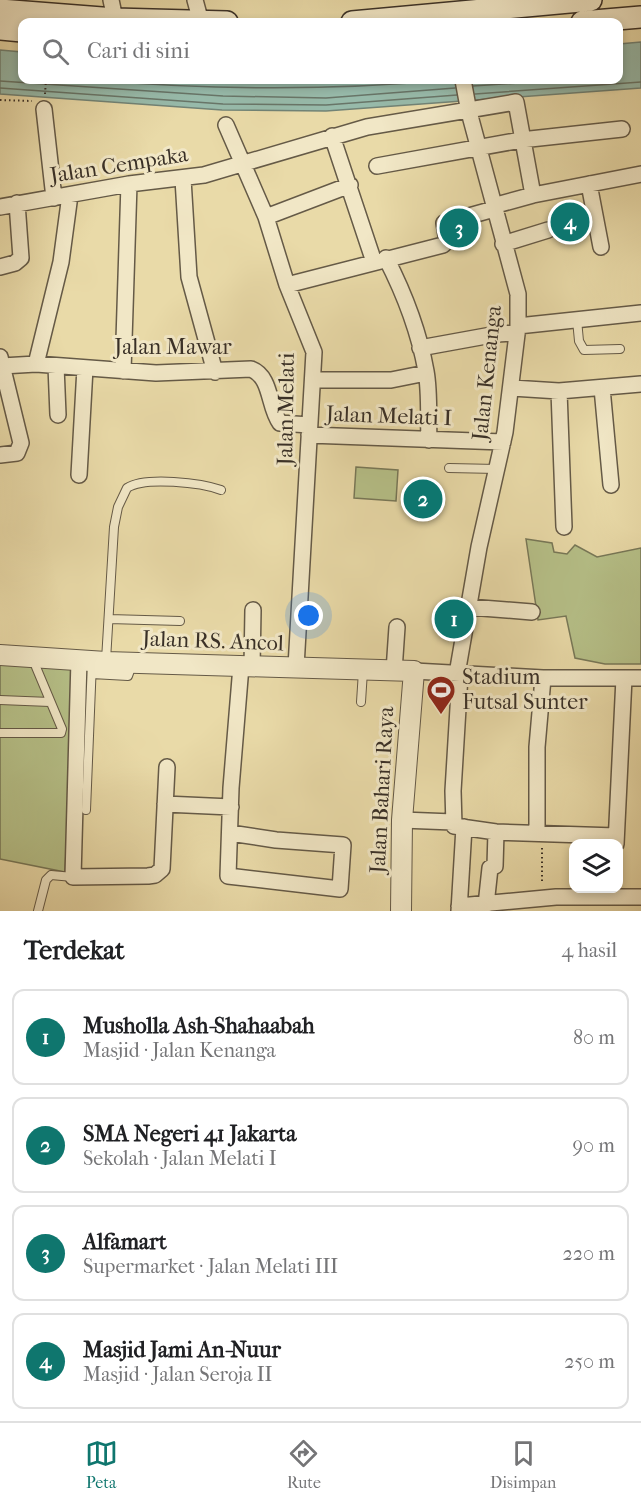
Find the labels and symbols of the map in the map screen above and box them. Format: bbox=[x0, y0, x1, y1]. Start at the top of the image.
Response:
street label: Jalan Cempaka bbox=[46, 141, 191, 189]
pin: 4 bbox=[550, 200, 590, 244]
pin: 3 bbox=[440, 206, 478, 250]
street label: Jalan Kenanga bbox=[467, 303, 507, 444]
street label: Jalan Mawar bbox=[112, 334, 232, 360]
street label: Jalan Melati bbox=[272, 352, 300, 468]
street label: Jalan Melati I bbox=[323, 401, 453, 431]
pin: 2 bbox=[404, 476, 442, 522]
pin: 1 bbox=[434, 596, 474, 642]
your location bbox=[294, 601, 323, 630]
street label: Jalan RS. Ancol bbox=[140, 625, 284, 656]
place label: Stadium Futsal Sunter bbox=[462, 664, 588, 715]
sports icon: Stadium Futsal Sunter bbox=[425, 674, 457, 716]
street label: Jalan Bahari Raya bbox=[365, 705, 399, 876]

